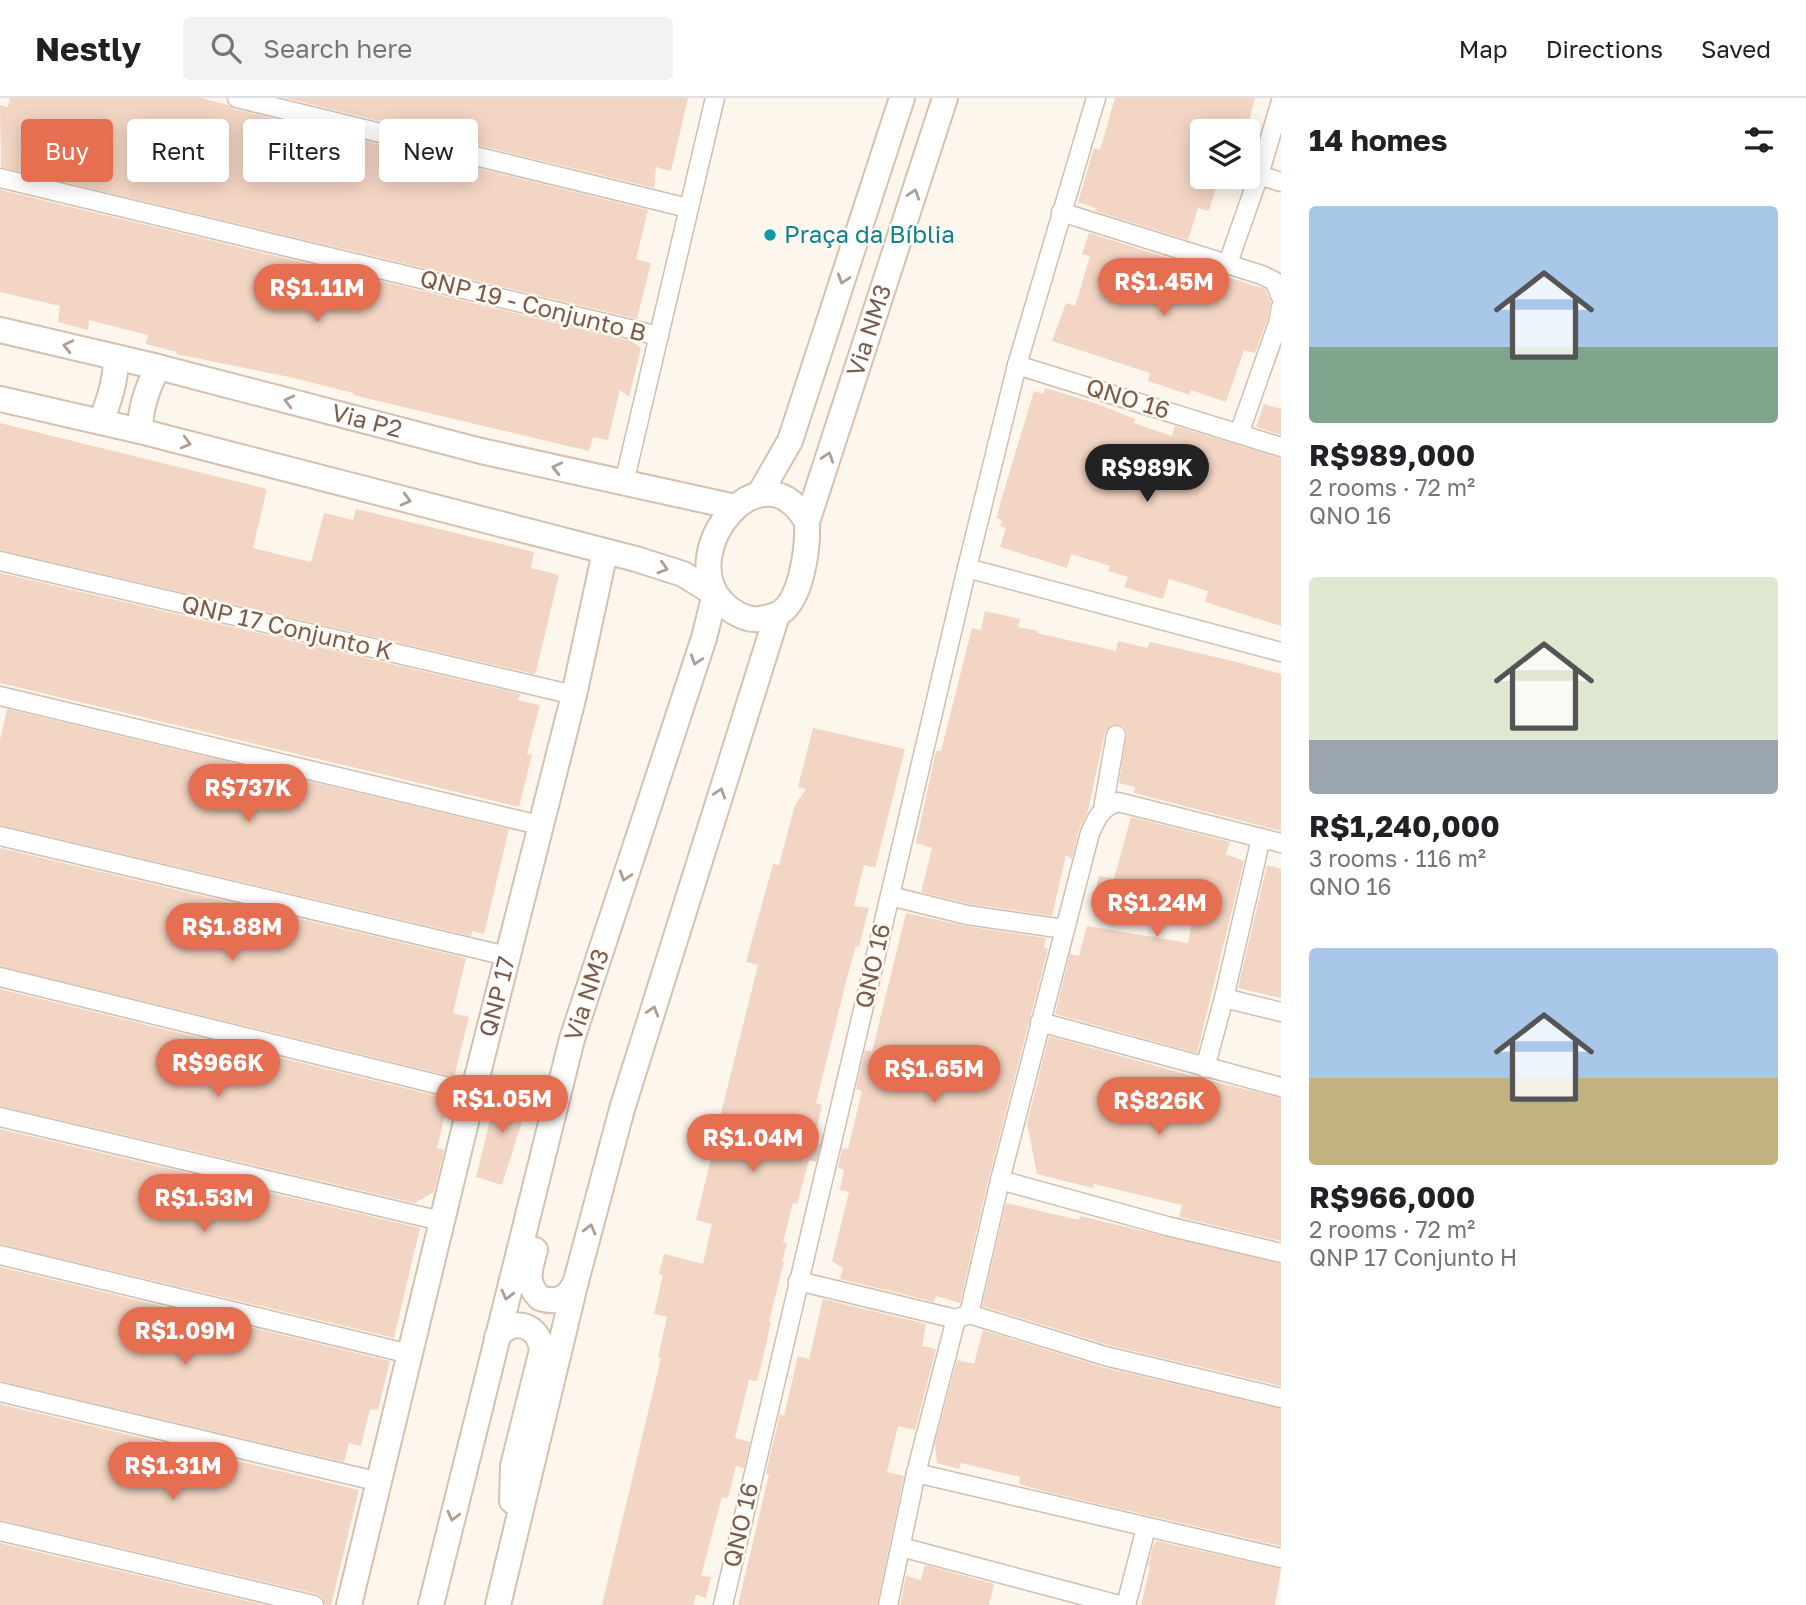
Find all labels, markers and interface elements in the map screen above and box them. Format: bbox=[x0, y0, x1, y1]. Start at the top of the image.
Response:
search box bbox=[183, 17, 673, 80]
text: Nestly bbox=[35, 29, 141, 68]
icon: search bbox=[207, 29, 245, 67]
text: Search here bbox=[263, 33, 412, 64]
text: Map bbox=[1459, 34, 1508, 63]
text: Directions bbox=[1546, 34, 1663, 63]
text: Saved bbox=[1701, 34, 1771, 63]
chip: Buy bbox=[21, 119, 113, 182]
chip: Rent bbox=[127, 119, 229, 182]
chip: Filters bbox=[243, 119, 365, 182]
chip: New bbox=[379, 119, 478, 182]
map controls bbox=[1190, 119, 1260, 189]
button: layers bbox=[1190, 119, 1260, 189]
icon: filters bbox=[1740, 121, 1778, 159]
text: 14 homes bbox=[1309, 122, 1448, 158]
one-way arrow bbox=[905, 189, 920, 201]
place label: Praça da Bíblia bbox=[784, 219, 955, 248]
marker: Praça da Bíblia bbox=[762, 227, 778, 243]
icon: home bbox=[1481, 252, 1607, 378]
pin: R$1.45M bbox=[1099, 258, 1229, 318]
street label: QNP 19 - Conjunto B bbox=[417, 262, 649, 347]
pin: R$1.11M bbox=[252, 264, 382, 324]
text: R$1.45M bbox=[1114, 267, 1214, 295]
text: R$1.11M bbox=[270, 273, 364, 301]
one-way arrow bbox=[836, 273, 851, 285]
street label: Via NM3 bbox=[839, 281, 896, 380]
one-way arrow bbox=[62, 340, 74, 354]
street label: QNO 16 bbox=[1083, 371, 1174, 424]
one-way arrow bbox=[283, 395, 295, 409]
street label: Via P2 bbox=[329, 397, 406, 443]
one-way arrow bbox=[179, 435, 191, 449]
text: R$989,000 bbox=[1309, 437, 1475, 473]
pin: R$989K bbox=[1090, 444, 1204, 504]
one-way arrow bbox=[820, 452, 835, 464]
text: R$989K bbox=[1101, 453, 1193, 481]
one-way arrow bbox=[551, 462, 563, 476]
text: 2 rooms · 72 m² bbox=[1309, 473, 1475, 501]
one-way arrow bbox=[400, 492, 412, 506]
text: QNO 16 bbox=[1309, 501, 1391, 529]
one-way arrow bbox=[656, 559, 668, 574]
street label: QNP 17 Conjunto K bbox=[179, 588, 396, 665]
icon: home bbox=[1481, 623, 1607, 749]
one-way arrow bbox=[690, 653, 704, 666]
pin: R$737K bbox=[191, 764, 305, 824]
text: R$737K bbox=[204, 773, 292, 801]
one-way arrow bbox=[712, 788, 726, 800]
text: R$1,240,000 bbox=[1309, 808, 1500, 844]
text: 3 rooms · 116 m² bbox=[1309, 844, 1486, 872]
one-way arrow bbox=[619, 870, 634, 882]
text: QNO 16 bbox=[1309, 872, 1391, 900]
pin: R$1.24M bbox=[1092, 880, 1222, 939]
text: R$1.24M bbox=[1107, 888, 1207, 916]
pin: R$1.88M bbox=[167, 904, 297, 963]
text: R$1.88M bbox=[182, 912, 282, 940]
street label: QNO 16 bbox=[848, 921, 895, 1011]
street label: Via NM3 bbox=[557, 945, 614, 1044]
street label: QNP 17 bbox=[472, 953, 520, 1040]
icon: home bbox=[1481, 994, 1607, 1120]
one-way arrow bbox=[644, 1005, 659, 1017]
pin: R$966K bbox=[161, 1040, 275, 1099]
pin: R$1.65M bbox=[869, 1046, 999, 1105]
text: R$966K bbox=[172, 1048, 264, 1076]
text: R$1.65M bbox=[884, 1054, 984, 1082]
pin: R$1.05M bbox=[437, 1076, 567, 1135]
pin: R$826K bbox=[1102, 1077, 1216, 1137]
text: R$1.05M bbox=[452, 1084, 552, 1112]
text: R$826K bbox=[1113, 1086, 1205, 1114]
pin: R$1.04M bbox=[688, 1114, 818, 1174]
text: R$1.04M bbox=[703, 1123, 803, 1151]
pin: R$1.53M bbox=[139, 1174, 269, 1234]
text: R$966,000 bbox=[1309, 1179, 1475, 1215]
text: R$1.53M bbox=[154, 1183, 254, 1211]
text: 2 rooms · 72 m² bbox=[1309, 1215, 1475, 1243]
one-way arrow bbox=[581, 1223, 596, 1235]
text: QNP 17 Conjunto H bbox=[1309, 1243, 1517, 1271]
one-way arrow bbox=[501, 1289, 515, 1301]
pin: R$1.09M bbox=[120, 1308, 250, 1367]
text: R$1.09M bbox=[135, 1316, 235, 1344]
pin: R$1.31M bbox=[108, 1442, 238, 1502]
text: R$1.31M bbox=[125, 1451, 221, 1479]
street label: QNO 16 bbox=[716, 1480, 763, 1570]
one-way arrow bbox=[447, 1510, 461, 1522]

